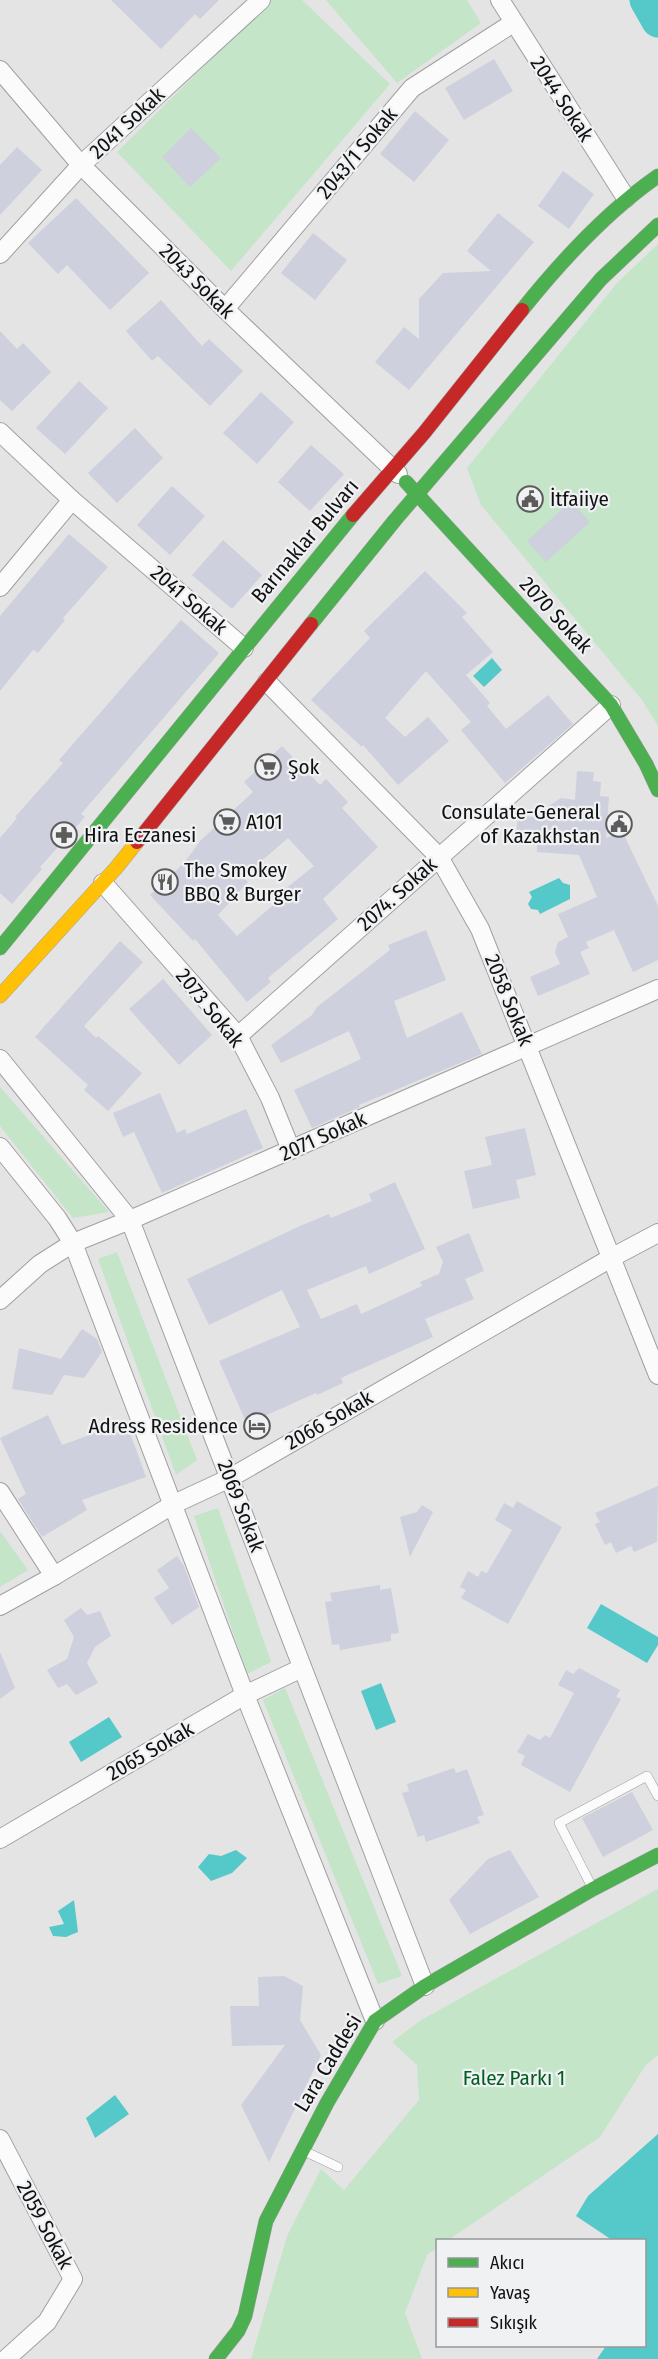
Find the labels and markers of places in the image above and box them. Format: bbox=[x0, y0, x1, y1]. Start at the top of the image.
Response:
public building icon: İtfaiiye bbox=[515, 484, 545, 514]
place label: İtfaiiye bbox=[550, 486, 609, 512]
supermarket icon: Şok bbox=[253, 752, 283, 782]
place label: Şok bbox=[288, 754, 319, 780]
place label: Consulate-General of Kazakhstan bbox=[441, 799, 600, 849]
supermarket icon: A101 bbox=[212, 807, 242, 837]
place label: A101 bbox=[246, 809, 283, 835]
public building icon: Consulate-General of Kazakhstan bbox=[604, 809, 634, 839]
pharmacy icon: Hira Eczanesi bbox=[49, 820, 79, 850]
place label: Hira Eczanesi bbox=[84, 822, 196, 848]
place label: The Smokey BBQ & Burger bbox=[184, 857, 301, 907]
restaurant icon: The Smokey BBQ & Burger bbox=[150, 867, 180, 897]
hotel icon: Adress Residence bbox=[242, 1411, 272, 1441]
place label: Adress Residence bbox=[89, 1413, 238, 1439]

